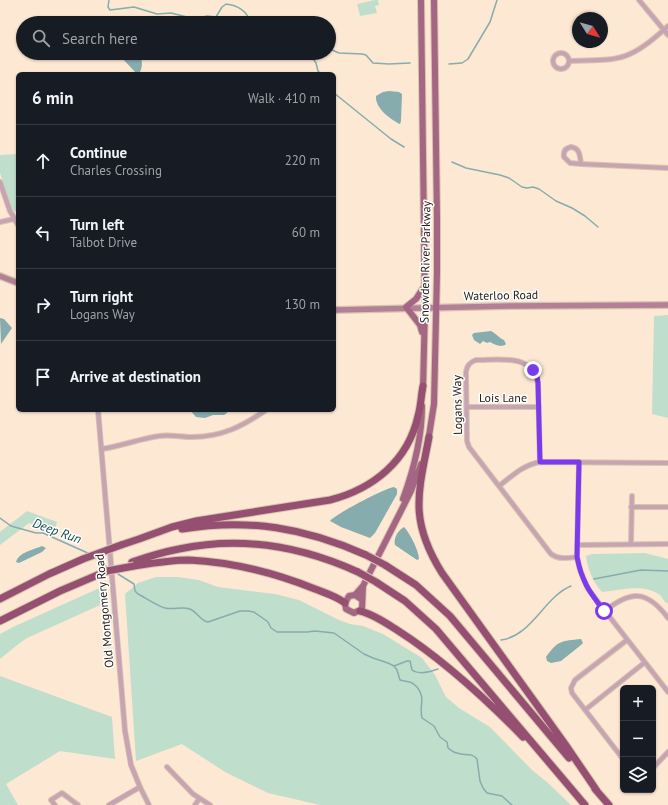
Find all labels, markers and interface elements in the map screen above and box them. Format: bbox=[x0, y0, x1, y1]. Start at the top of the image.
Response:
north arrow bbox=[572, 12, 608, 48]
search box bbox=[16, 16, 336, 60]
icon: search bbox=[30, 27, 52, 49]
text: Search here bbox=[62, 29, 138, 48]
text: 6 min bbox=[32, 87, 73, 109]
text: Walk · 410 m bbox=[248, 90, 320, 107]
text: Continue bbox=[70, 143, 127, 162]
icon: ahead bbox=[32, 150, 54, 172]
text: 220 m bbox=[285, 152, 320, 169]
text: Charles Crossing bbox=[70, 162, 162, 179]
street label: Snowden River Parkway bbox=[416, 200, 434, 323]
text: Turn left bbox=[70, 215, 124, 234]
icon: left bbox=[32, 222, 54, 244]
text: 60 m bbox=[292, 224, 320, 241]
text: Talbot Drive bbox=[70, 234, 137, 251]
text: Turn right bbox=[70, 287, 133, 306]
street label: Waterloo Road bbox=[464, 287, 538, 303]
icon: right bbox=[32, 294, 54, 316]
text: 130 m bbox=[285, 296, 320, 313]
text: Logans Way bbox=[70, 306, 135, 323]
route end bbox=[524, 361, 542, 379]
icon: arrive bbox=[32, 366, 54, 388]
text: Arrive at destination bbox=[70, 367, 201, 386]
street label: Logans Way bbox=[449, 375, 465, 435]
street label: Lois Lane bbox=[479, 390, 527, 405]
water label: Deep Run bbox=[30, 514, 84, 548]
street label: Old Montgomery Road bbox=[92, 553, 116, 669]
route start bbox=[595, 602, 613, 620]
map controls bbox=[620, 685, 656, 793]
button: + bbox=[620, 685, 656, 721]
button: − bbox=[620, 721, 656, 757]
button: layers bbox=[620, 757, 656, 793]

